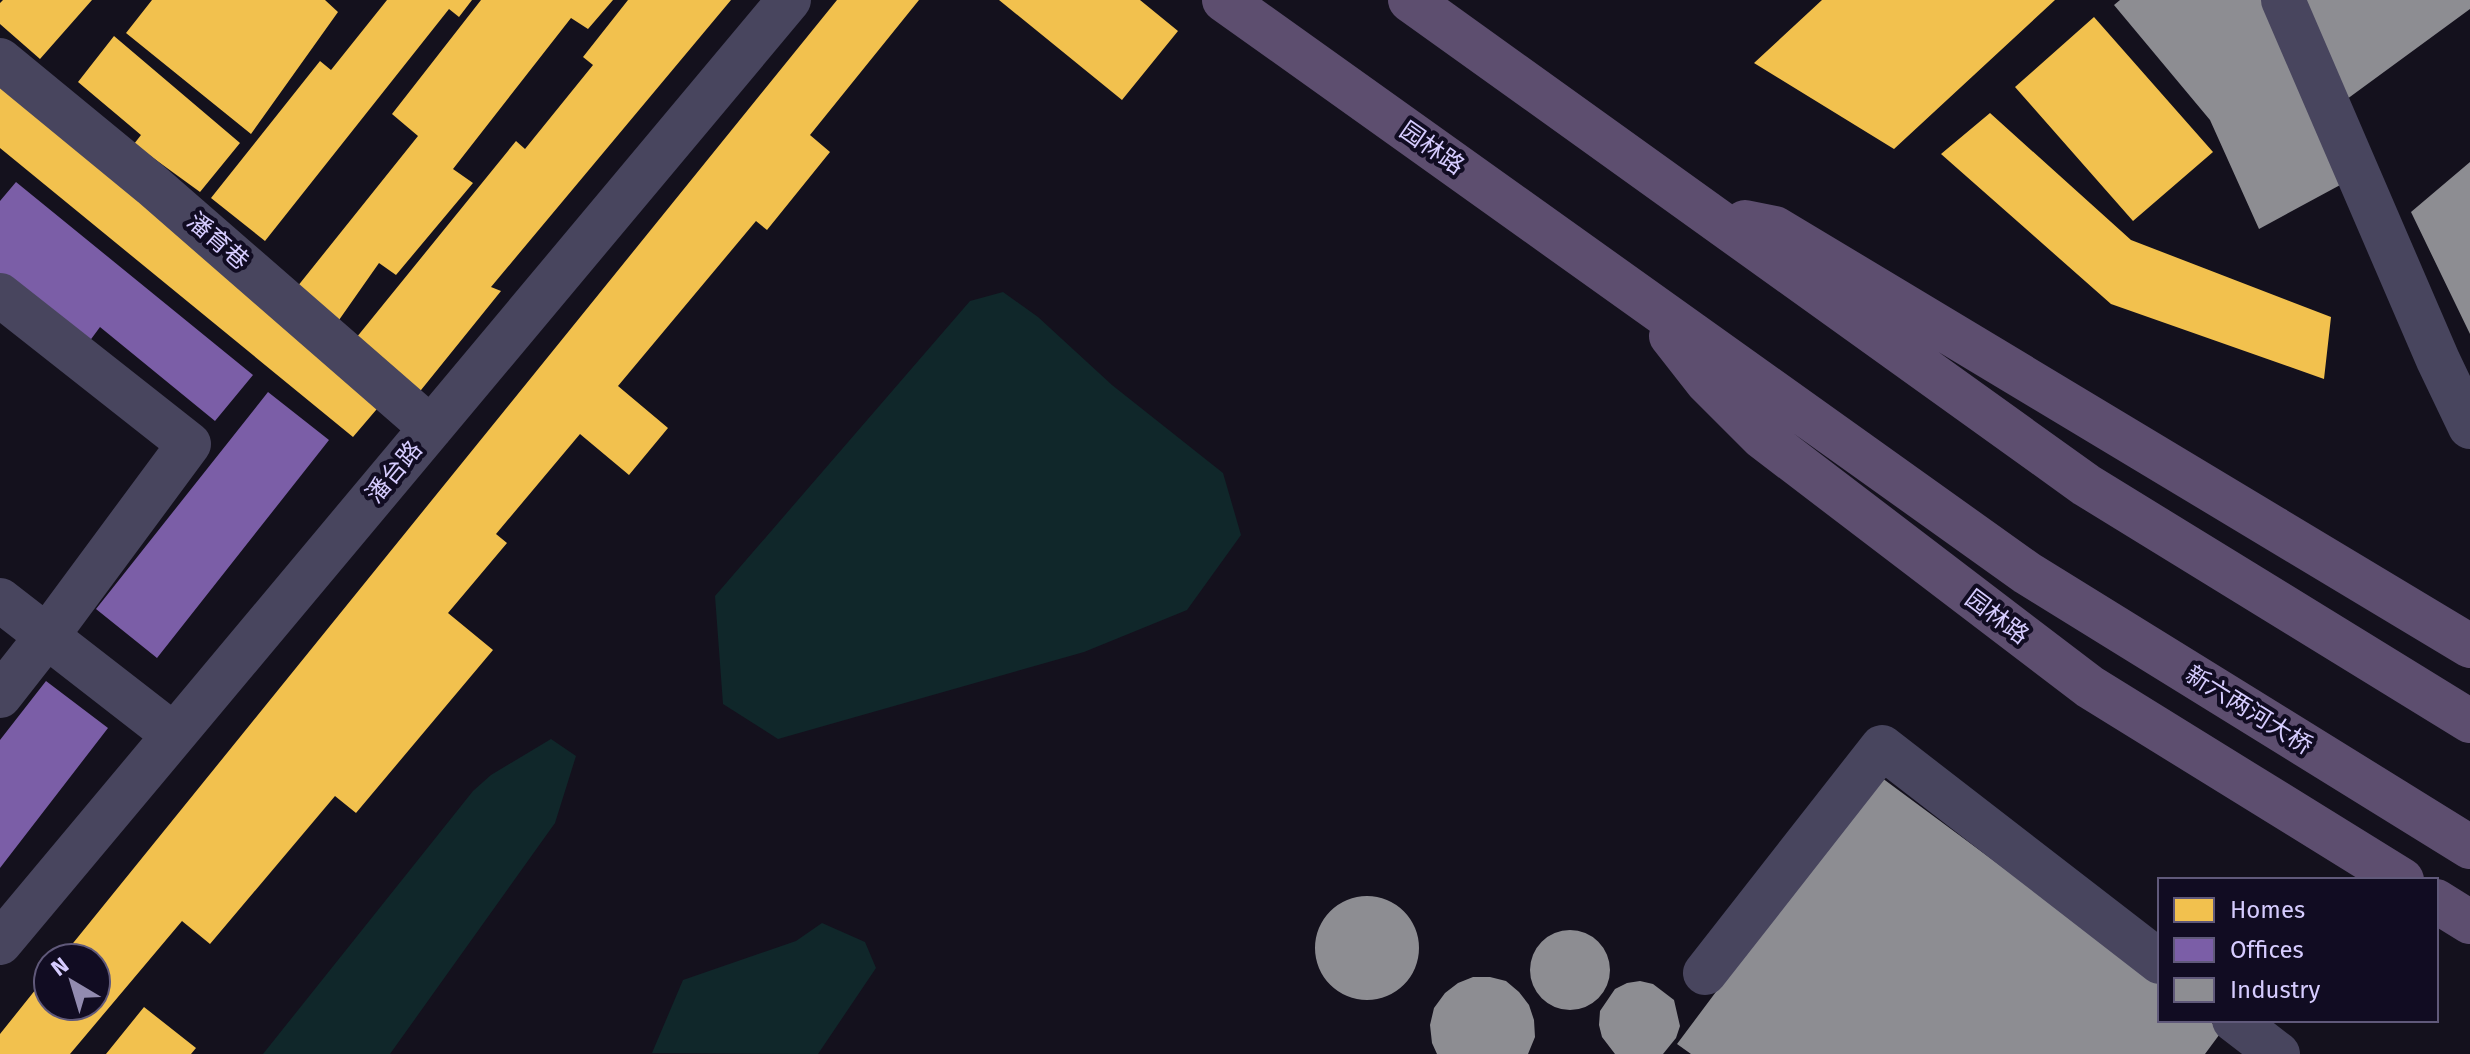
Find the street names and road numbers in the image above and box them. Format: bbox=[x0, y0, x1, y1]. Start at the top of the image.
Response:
street label: 园林路 bbox=[1394, 116, 1470, 180]
street label: 潘育巷 bbox=[182, 207, 254, 275]
street label: 潘台路 bbox=[360, 435, 428, 509]
street label: 园林路 bbox=[1960, 584, 2034, 650]
street label: 新六两河大桥 bbox=[2181, 660, 2317, 760]

